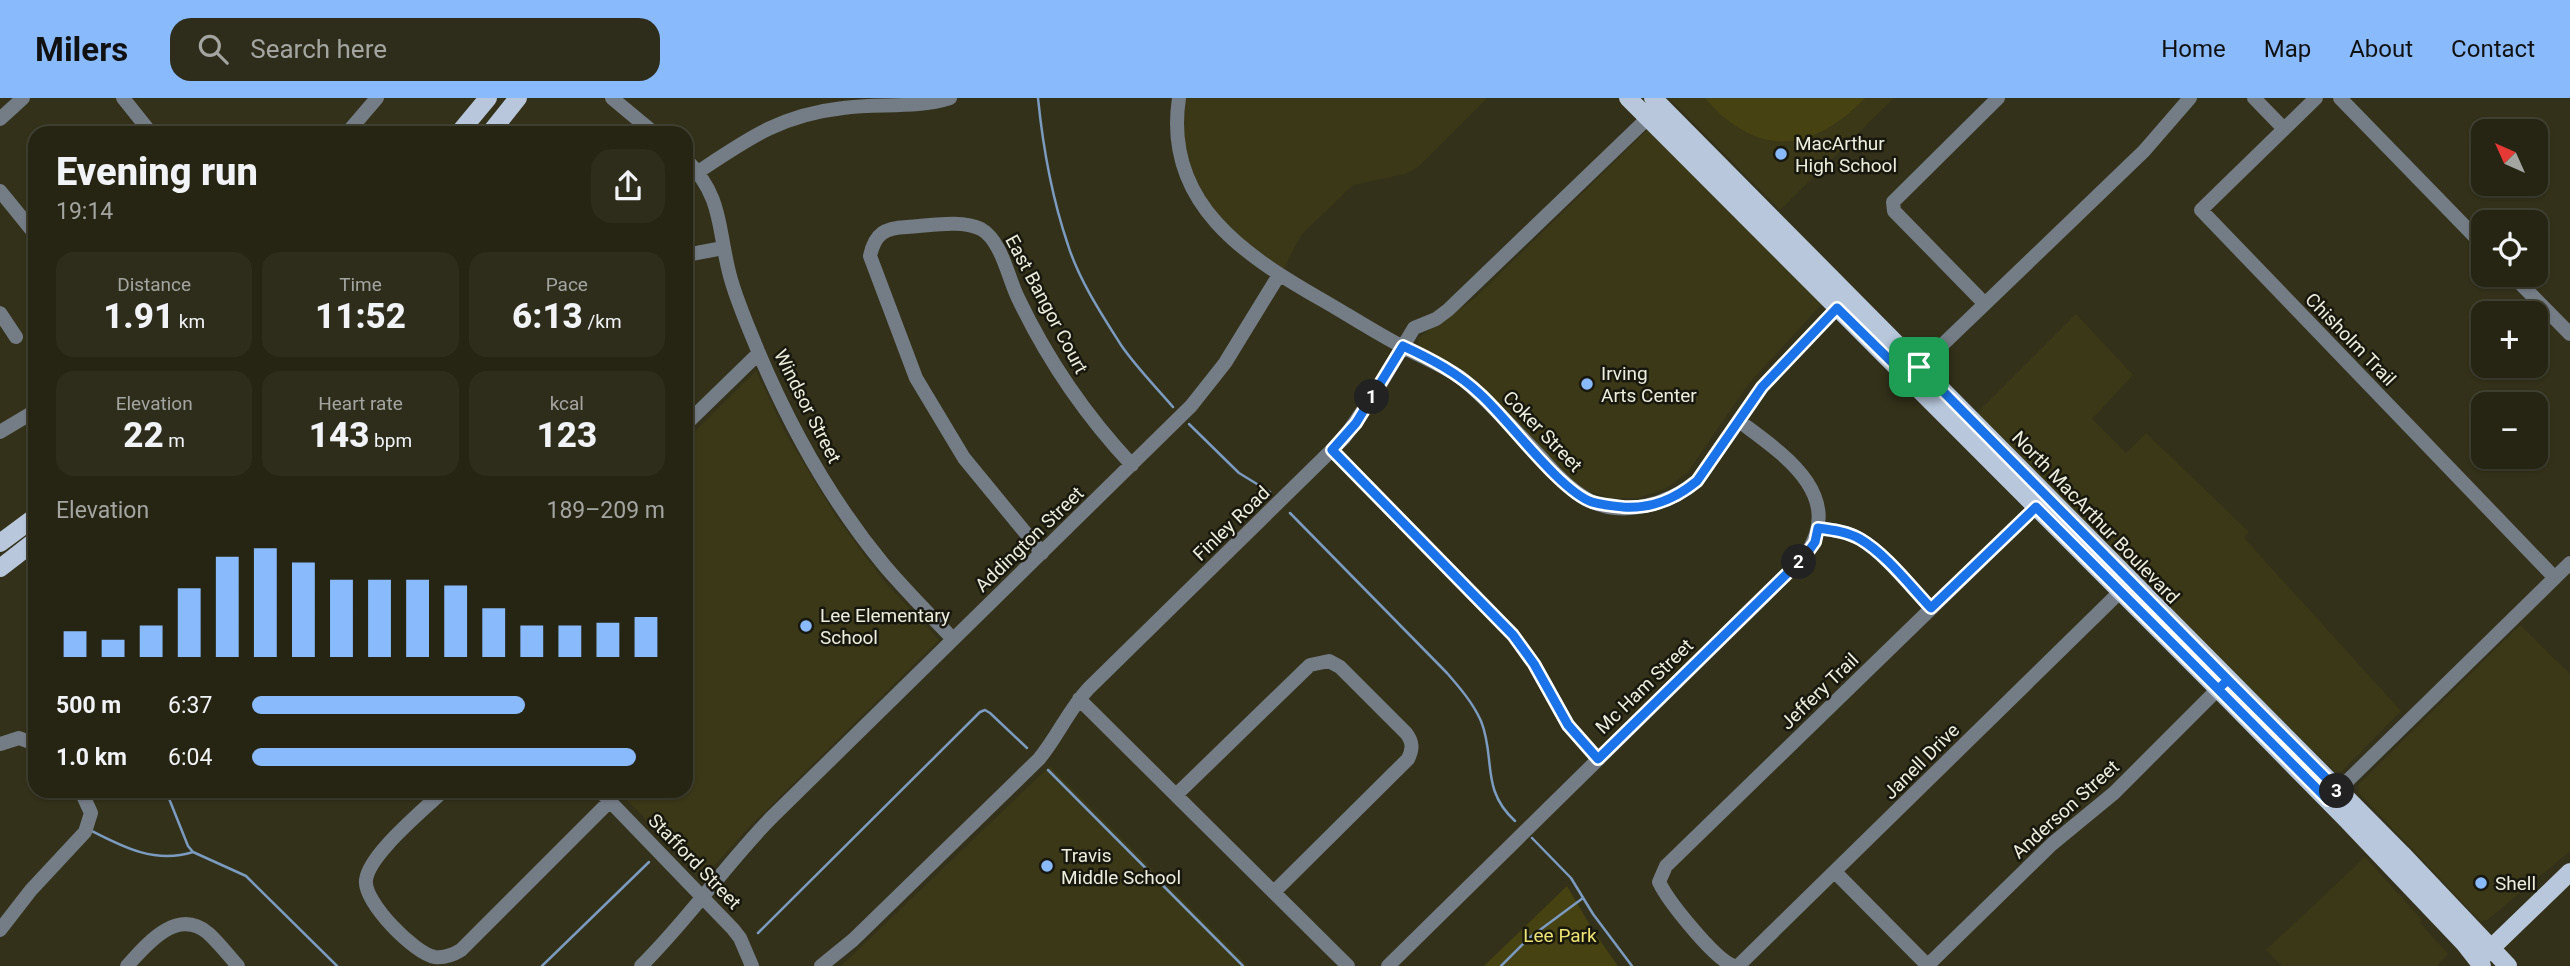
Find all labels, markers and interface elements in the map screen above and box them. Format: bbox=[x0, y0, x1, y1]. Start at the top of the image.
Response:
search box bbox=[170, 18, 660, 81]
text: Milers bbox=[35, 30, 128, 69]
icon: search bbox=[194, 30, 232, 68]
text: Search here bbox=[250, 34, 387, 64]
text: Home bbox=[2161, 35, 2226, 63]
text: Map bbox=[2264, 35, 2311, 63]
text: About bbox=[2349, 35, 2413, 63]
text: Contact bbox=[2451, 35, 2535, 63]
north arrow bbox=[2471, 119, 2548, 196]
map controls bbox=[2471, 119, 2548, 469]
place label: MacArthur High School bbox=[1795, 132, 1897, 177]
marker: MacArthur High School bbox=[1773, 146, 1789, 162]
button: share bbox=[591, 149, 665, 223]
text: Evening run bbox=[56, 150, 258, 194]
text: 19:14 bbox=[56, 198, 113, 225]
button: locate bbox=[2471, 210, 2548, 287]
street label: East Bangor Court bbox=[1000, 231, 1093, 378]
text: Distance bbox=[117, 273, 191, 296]
text: Time bbox=[339, 273, 382, 296]
text: Pace bbox=[546, 273, 588, 296]
street label: Chisholm Trail bbox=[2301, 288, 2401, 391]
text: 1.91 bbox=[103, 296, 174, 337]
text: 11:52 bbox=[315, 296, 406, 337]
text: 6:13 bbox=[512, 296, 583, 337]
button: + bbox=[2471, 301, 2548, 378]
text: km bbox=[174, 310, 205, 333]
text: /km bbox=[583, 310, 622, 333]
pin bbox=[1889, 337, 1949, 397]
street label: Windsor Street bbox=[769, 345, 846, 467]
icon: arrive bbox=[1900, 348, 1938, 386]
place label: Irving Arts Center bbox=[1601, 362, 1697, 407]
marker: Irving Arts Center bbox=[1579, 376, 1595, 392]
pin: 1 bbox=[1354, 380, 1390, 414]
text: 1 bbox=[1366, 385, 1377, 408]
street label: Coker Street bbox=[1498, 386, 1587, 477]
text: Elevation bbox=[116, 392, 193, 415]
text: Heart rate bbox=[318, 392, 403, 415]
text: kcal bbox=[550, 392, 584, 415]
button: − bbox=[2471, 392, 2548, 469]
text: 22 bbox=[123, 415, 164, 456]
text: 143 bbox=[309, 415, 369, 456]
text: 123 bbox=[537, 415, 597, 456]
street label: North MacArthur Boulevard bbox=[2007, 426, 2184, 609]
text: m bbox=[164, 429, 185, 452]
text: bpm bbox=[369, 429, 412, 452]
street label: Finley Road bbox=[1188, 481, 1274, 565]
street label: Addington Street bbox=[970, 482, 1088, 597]
text: Elevation bbox=[56, 497, 149, 524]
text: 189–209 m bbox=[546, 497, 665, 524]
pin: 2 bbox=[1782, 545, 1816, 580]
text: 2 bbox=[1793, 550, 1804, 573]
place label: Lee Elementary School bbox=[820, 604, 950, 649]
marker: Lee Elementary School bbox=[798, 618, 814, 634]
street label: Mc Ham Street bbox=[1591, 634, 1698, 739]
street label: Jeffery Trail bbox=[1775, 648, 1863, 734]
text: 500 m bbox=[56, 692, 121, 719]
text: 6:37 bbox=[168, 692, 212, 719]
street label: Janell Drive bbox=[1879, 719, 1964, 804]
text: 1.0 km bbox=[56, 744, 127, 771]
text: 6:04 bbox=[168, 744, 212, 771]
street label: Anderson Street bbox=[2007, 755, 2124, 863]
pin: 3 bbox=[2320, 774, 2354, 808]
text: 3 bbox=[2331, 779, 2342, 802]
street label: Stafford Street bbox=[643, 809, 746, 914]
place label: Travis Middle School bbox=[1061, 844, 1181, 889]
marker: Travis Middle School bbox=[1039, 858, 1055, 874]
place label: Shell bbox=[2495, 872, 2536, 895]
marker: Shell bbox=[2473, 875, 2489, 891]
park label: Lee Park bbox=[1523, 924, 1597, 947]

